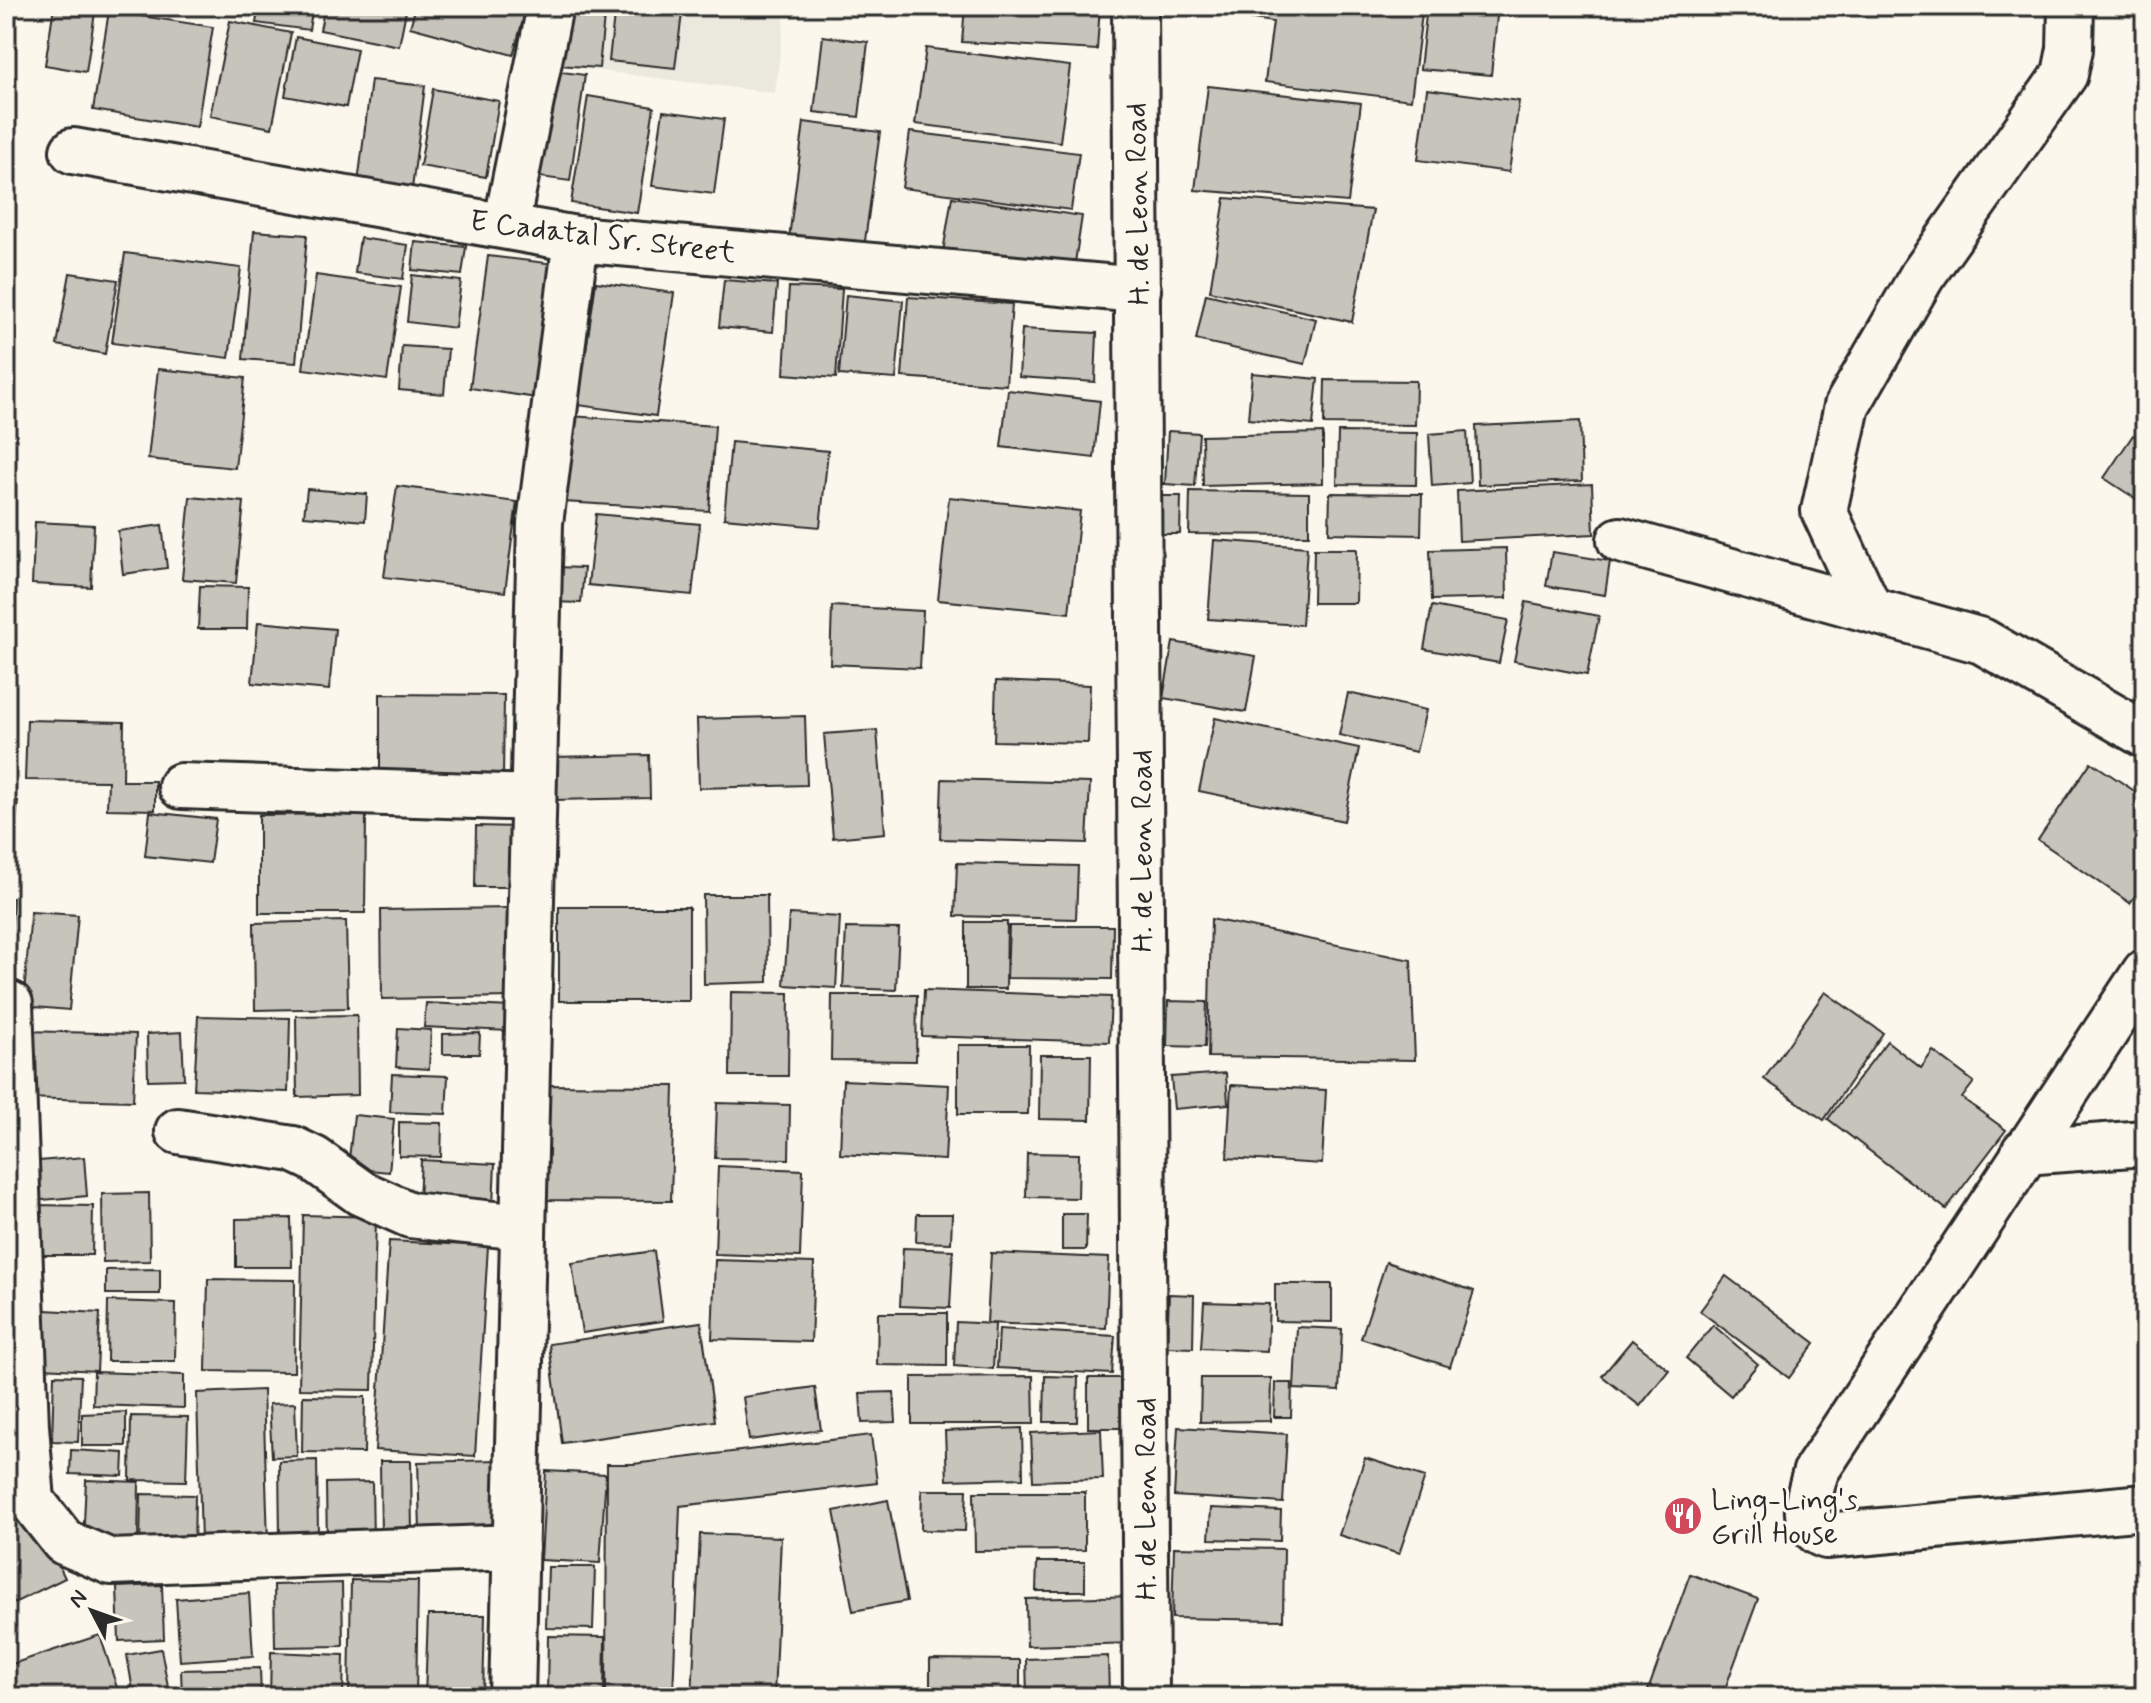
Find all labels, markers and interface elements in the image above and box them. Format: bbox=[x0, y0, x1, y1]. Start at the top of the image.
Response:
street label: H. de Leon Road bbox=[1117, 102, 1160, 306]
street label: E Cadatal Sr. Street bbox=[468, 202, 738, 273]
street label: H. de Leon Road bbox=[1123, 750, 1162, 952]
street label: H. de Leon Road bbox=[1127, 1398, 1166, 1600]
place label: Ling-Ling's Grill House bbox=[1711, 1481, 1858, 1554]
restaurant icon: Ling-Ling's Grill House bbox=[1662, 1495, 1704, 1537]
north arrow bbox=[52, 1571, 132, 1651]
text: N bbox=[63, 1584, 94, 1614]

